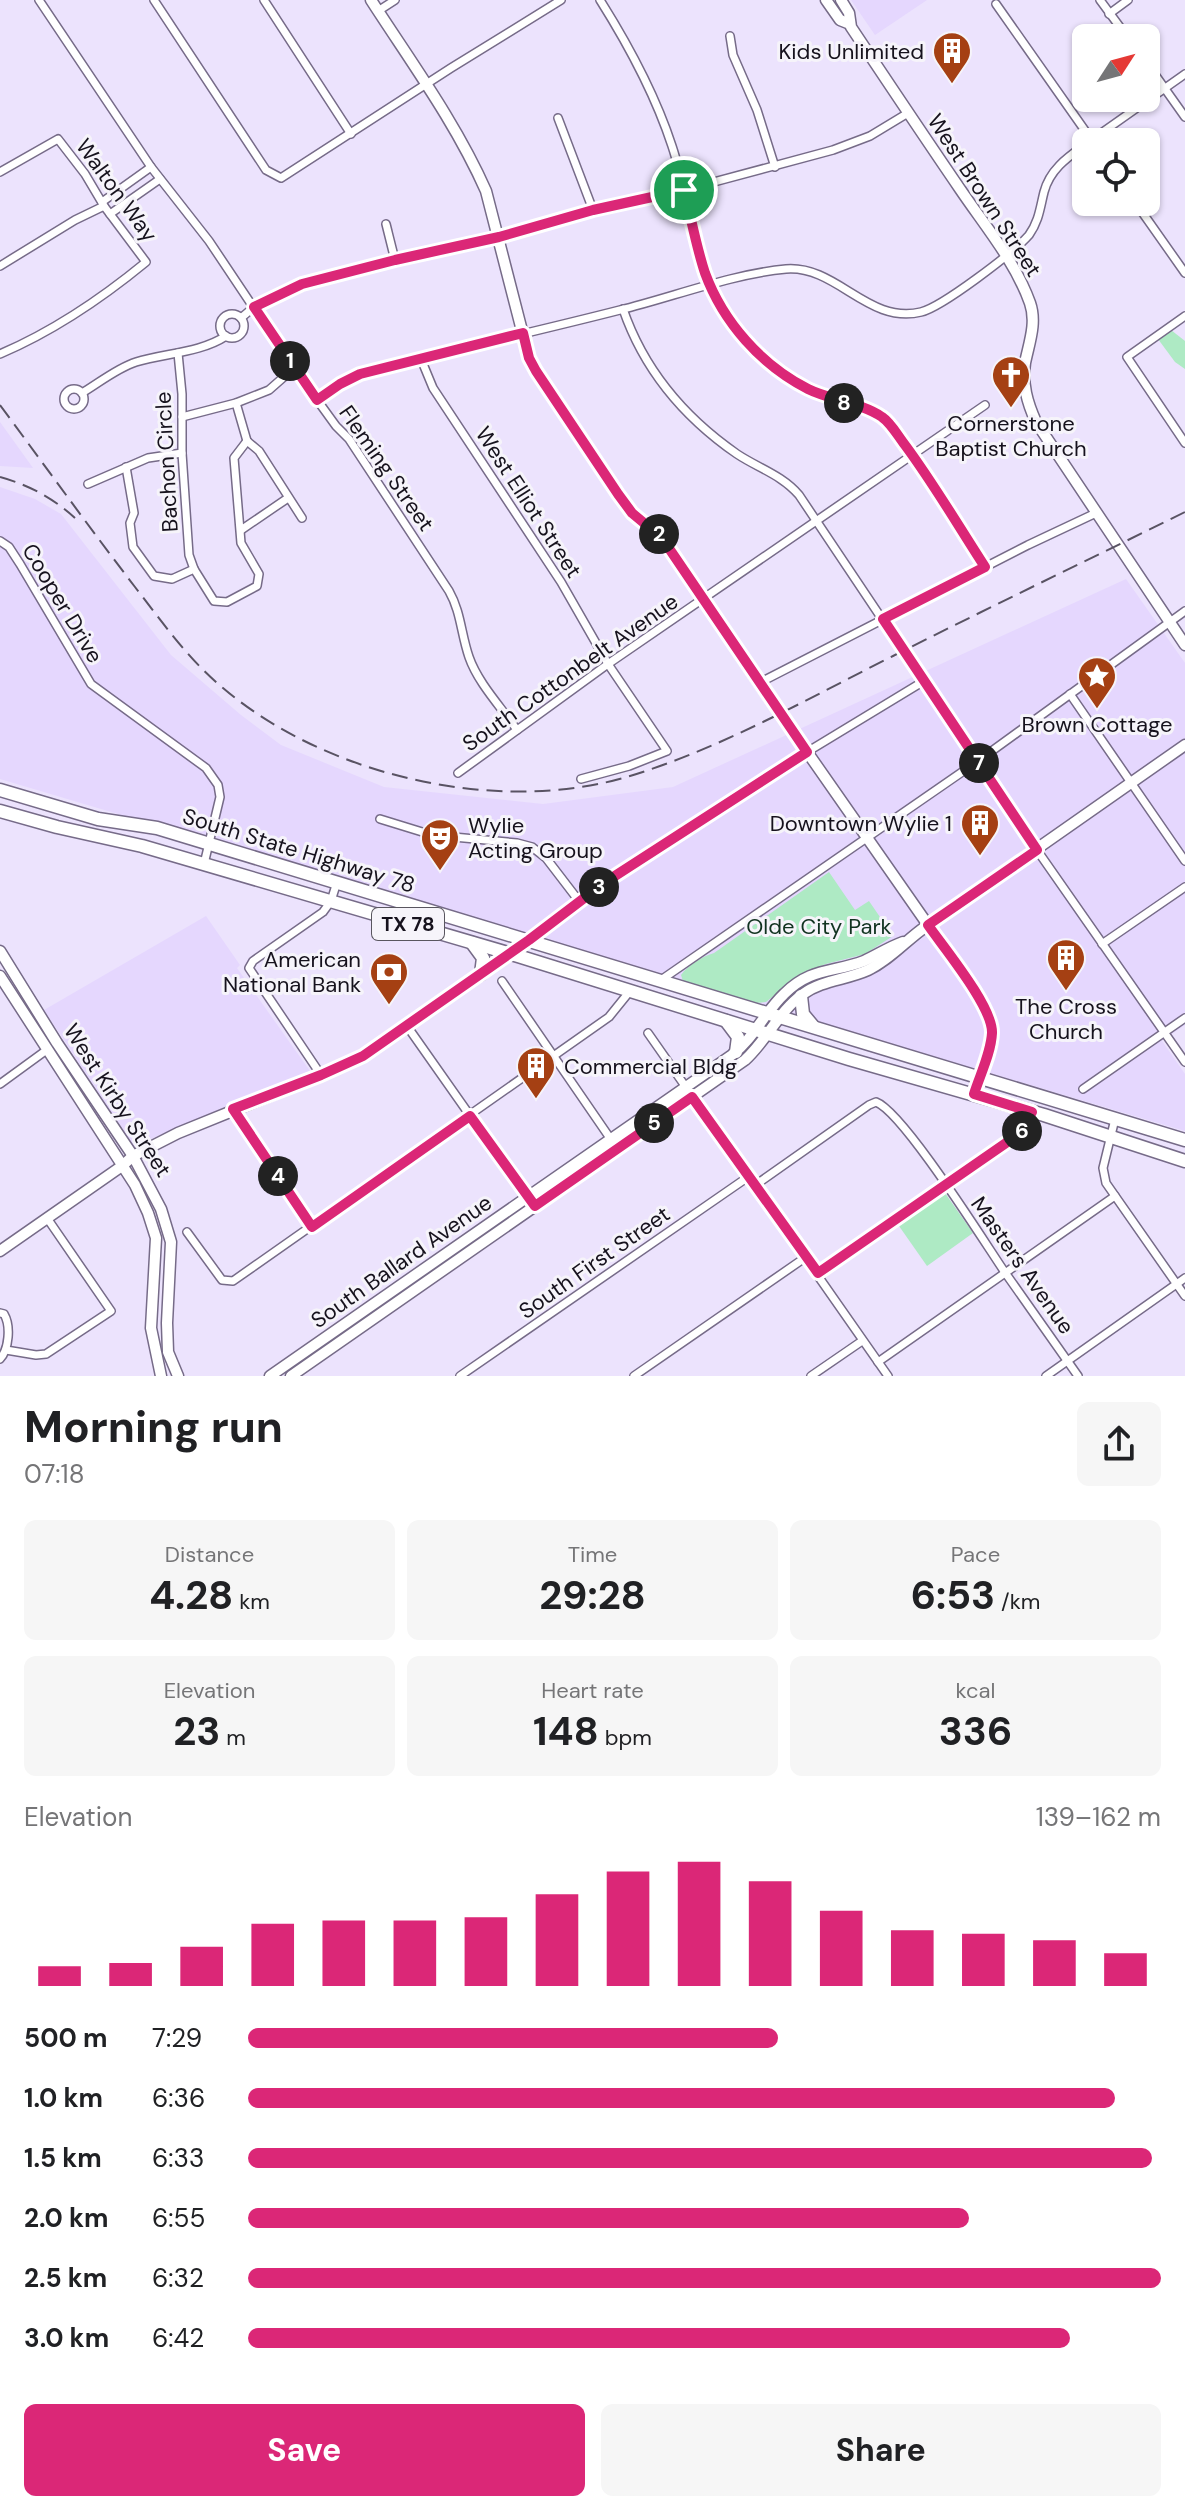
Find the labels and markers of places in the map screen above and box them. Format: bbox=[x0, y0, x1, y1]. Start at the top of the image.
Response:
building icon: Kids Unlimited bbox=[931, 30, 973, 85]
place label: Kids Unlimited bbox=[778, 37, 924, 66]
pin bbox=[650, 156, 718, 224]
pin: 1 bbox=[270, 341, 310, 381]
church icon: Cornerstone Baptist Church bbox=[990, 354, 1032, 409]
pin: 8 bbox=[824, 383, 864, 423]
place label: Cornerstone Baptist Church bbox=[935, 409, 1087, 463]
pin: 2 bbox=[639, 514, 679, 554]
place icon: Brown Cottage bbox=[1076, 655, 1118, 710]
place label: Brown Cottage bbox=[1022, 710, 1172, 739]
pin: 7 bbox=[959, 743, 999, 783]
building icon: Downtown Wylie 1 bbox=[959, 802, 1001, 857]
place label: Downtown Wylie 1 bbox=[770, 809, 952, 838]
place label: Wylie Acting Group bbox=[468, 811, 603, 865]
theatre icon: Wylie Acting Group bbox=[419, 817, 461, 872]
pin: 3 bbox=[579, 867, 619, 907]
building icon: The Cross Church bbox=[1045, 937, 1087, 992]
place label: American National Bank bbox=[223, 945, 361, 999]
bank icon: American National Bank bbox=[368, 951, 410, 1006]
place label: The Cross Church bbox=[1015, 992, 1117, 1046]
building icon: Commercial Bldg bbox=[515, 1045, 557, 1100]
place label: Commercial Bldg bbox=[564, 1052, 737, 1081]
pin: 5 bbox=[634, 1103, 674, 1143]
pin: 6 bbox=[1002, 1111, 1042, 1151]
pin: 4 bbox=[258, 1156, 298, 1196]

